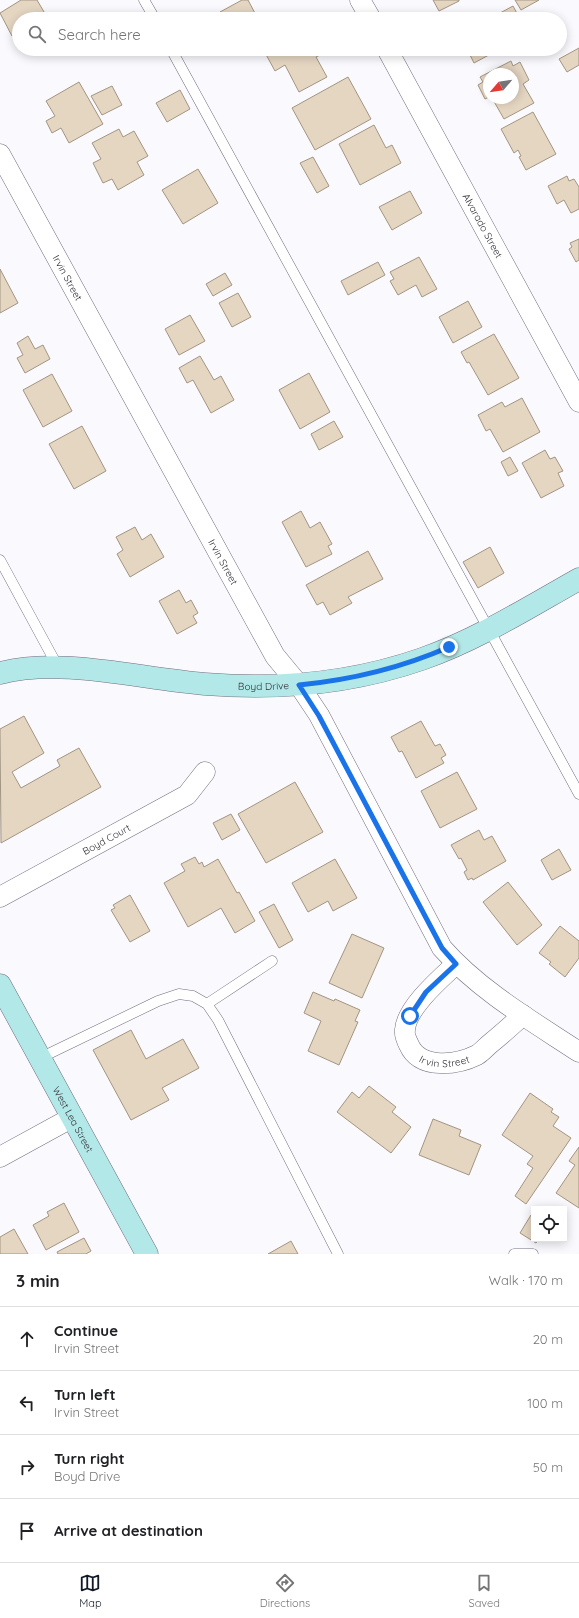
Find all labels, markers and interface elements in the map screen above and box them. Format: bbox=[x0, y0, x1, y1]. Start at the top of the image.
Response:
search box bbox=[12, 12, 567, 56]
icon: search bbox=[26, 23, 48, 45]
text: Search here bbox=[58, 25, 141, 44]
north arrow bbox=[483, 68, 519, 104]
street label: Alvarado Street bbox=[460, 191, 506, 261]
street label: Irvin Street bbox=[50, 253, 85, 304]
street label: Irvin Street bbox=[205, 537, 241, 588]
route end bbox=[440, 638, 458, 656]
street label: Boyd Drive bbox=[238, 679, 290, 693]
street label: Boyd Court bbox=[80, 821, 133, 858]
route start bbox=[401, 1007, 419, 1025]
street label: Irvin Street bbox=[417, 1053, 472, 1070]
street label: West Lea Street bbox=[50, 1084, 96, 1155]
map controls bbox=[531, 1206, 567, 1242]
button: locate bbox=[531, 1206, 567, 1242]
text: 3 min bbox=[16, 1270, 60, 1291]
text: Walk · 170 m bbox=[488, 1272, 563, 1288]
text: Continue bbox=[54, 1321, 118, 1340]
icon: ahead bbox=[16, 1328, 38, 1350]
text: 20 m bbox=[533, 1331, 563, 1347]
text: Irvin Street bbox=[54, 1340, 119, 1356]
text: Turn left bbox=[54, 1385, 116, 1404]
icon: left bbox=[16, 1392, 38, 1414]
text: 100 m bbox=[527, 1395, 563, 1411]
text: Irvin Street bbox=[54, 1404, 119, 1420]
text: Turn right bbox=[54, 1449, 125, 1468]
icon: right bbox=[16, 1456, 38, 1478]
text: 50 m bbox=[533, 1459, 563, 1475]
text: Boyd Drive bbox=[54, 1468, 120, 1484]
icon: arrive bbox=[16, 1520, 38, 1542]
text: Arrive at destination bbox=[54, 1521, 203, 1540]
tab: Map bbox=[79, 1572, 102, 1610]
tab: Directions bbox=[260, 1572, 310, 1610]
tab: Saved bbox=[468, 1572, 500, 1610]

